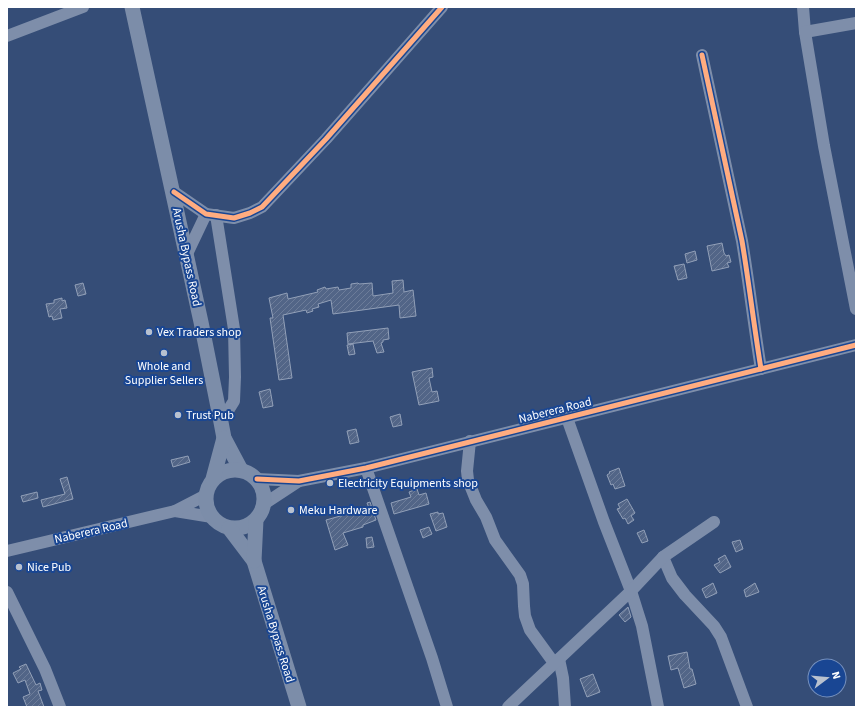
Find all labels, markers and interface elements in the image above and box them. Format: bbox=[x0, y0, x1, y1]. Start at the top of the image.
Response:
street label: Arusha Bypass Road bbox=[168, 206, 205, 308]
place label: Vex Traders shop bbox=[157, 324, 242, 341]
marker: Vex Traders shop bbox=[144, 327, 154, 337]
marker: Whole and Supplier Sellers bbox=[159, 348, 169, 358]
place label: Whole and Supplier Sellers bbox=[125, 358, 203, 389]
street label: Naberera Road bbox=[517, 393, 593, 428]
place label: Trust Pub bbox=[186, 407, 234, 424]
marker: Trust Pub bbox=[173, 410, 183, 420]
place label: Electricity Equipments shop bbox=[338, 475, 478, 492]
marker: Electricity Equipments shop bbox=[325, 478, 335, 488]
place label: Meku Hardware bbox=[299, 502, 378, 519]
marker: Meku Hardware bbox=[286, 505, 296, 515]
street label: Naberera Road bbox=[53, 515, 129, 548]
place label: Nice Pub bbox=[27, 559, 72, 576]
marker: Nice Pub bbox=[14, 562, 24, 572]
street label: Arusha Bypass Road bbox=[253, 584, 298, 685]
north arrow bbox=[807, 658, 847, 698]
text: N bbox=[828, 670, 844, 681]

